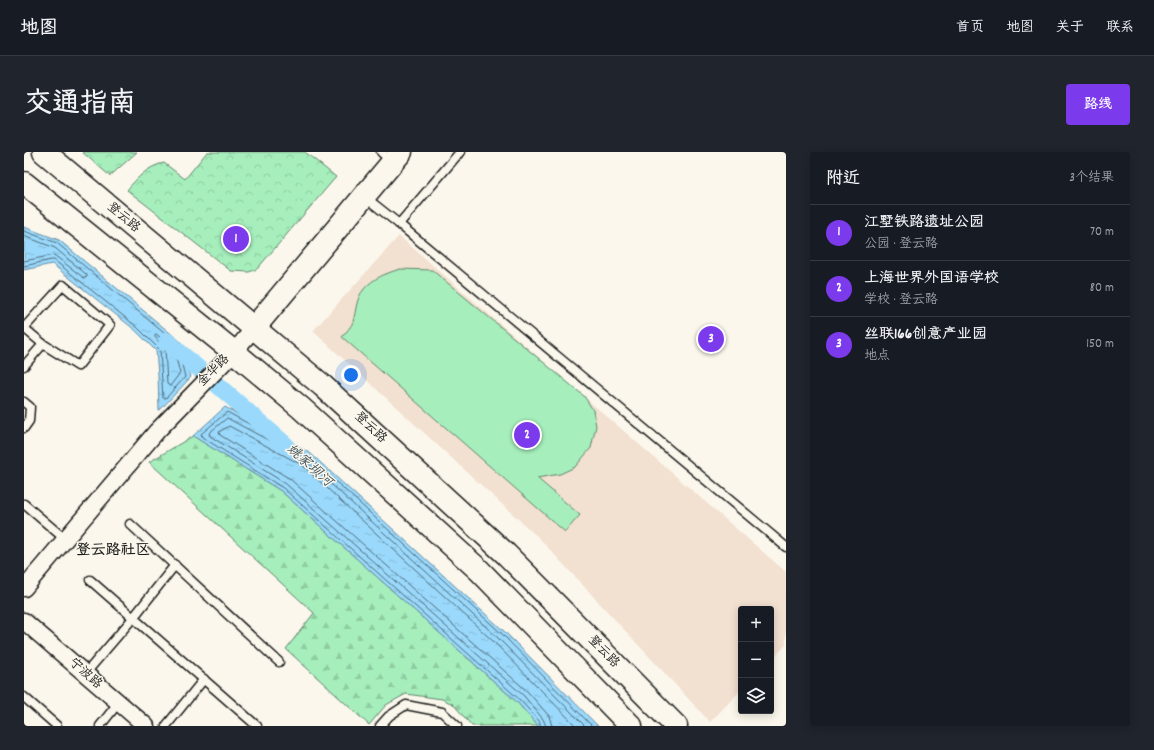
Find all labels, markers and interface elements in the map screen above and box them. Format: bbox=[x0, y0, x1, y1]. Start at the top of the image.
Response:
text: 地图 bbox=[20, 16, 58, 43]
text: 首页 bbox=[956, 18, 984, 38]
text: 地图 bbox=[1006, 18, 1034, 38]
text: 关于 bbox=[1056, 18, 1084, 38]
text: 联系 bbox=[1106, 18, 1134, 38]
button: 路线 bbox=[1066, 84, 1130, 125]
text: 交通指南 bbox=[24, 86, 136, 126]
text: 附近 bbox=[826, 168, 860, 192]
text: 3个结果 bbox=[1069, 169, 1114, 188]
street label: 登云路 bbox=[102, 198, 144, 238]
text: 江墅铁路遗址公园 bbox=[864, 212, 984, 234]
text: 1 bbox=[838, 223, 840, 242]
text: 70 m bbox=[1090, 223, 1114, 242]
pin: 1 bbox=[223, 224, 249, 254]
text: 公园 · 登云路 bbox=[864, 235, 938, 254]
text: 上海世界外国语学校 bbox=[864, 268, 999, 290]
text: 2 bbox=[836, 279, 842, 298]
text: 80 m bbox=[1090, 279, 1114, 298]
text: 学校 · 登云路 bbox=[864, 291, 938, 310]
pin: 3 bbox=[698, 324, 724, 354]
text: 丝联166创意产业园 bbox=[864, 324, 987, 346]
text: 3 bbox=[836, 335, 842, 354]
text: 150 m bbox=[1086, 335, 1114, 354]
text: 地点 bbox=[864, 347, 890, 366]
street label: 金华路 bbox=[193, 350, 235, 392]
your location bbox=[341, 365, 361, 385]
street label: 登云路 bbox=[349, 408, 391, 448]
pin: 2 bbox=[514, 420, 540, 450]
water label: 姚家坝河 bbox=[282, 440, 338, 494]
district label: 登云路社区 bbox=[75, 540, 151, 562]
map controls bbox=[738, 606, 774, 714]
button: + bbox=[738, 606, 774, 642]
street label: 登云路 bbox=[583, 631, 623, 673]
button: − bbox=[738, 642, 774, 678]
street label: 宁波路 bbox=[64, 654, 106, 694]
button: layers bbox=[738, 678, 774, 714]

